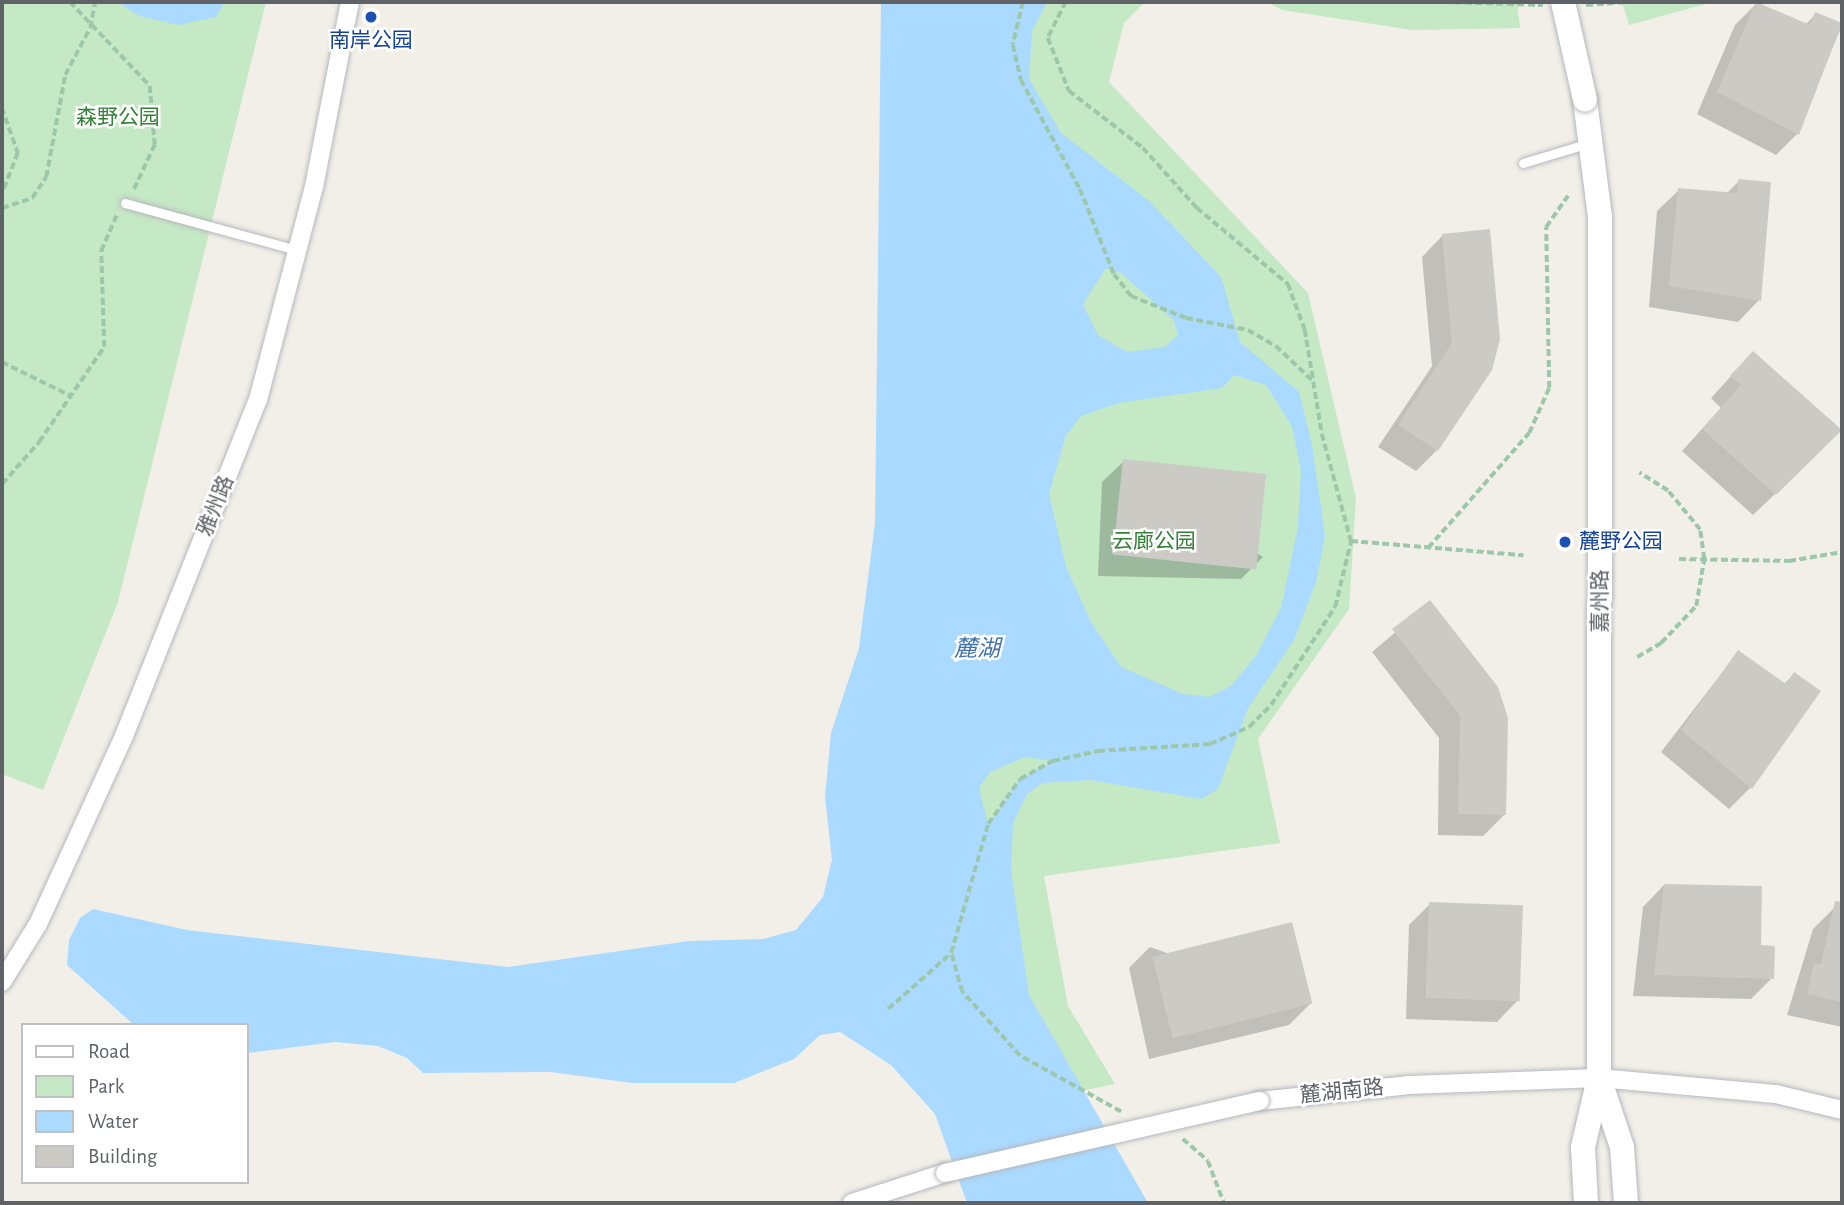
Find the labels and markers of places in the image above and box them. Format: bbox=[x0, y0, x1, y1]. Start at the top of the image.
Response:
marker: 南岸公园 bbox=[363, 9, 379, 25]
place label: 南岸公园 bbox=[329, 28, 413, 54]
place label: 麓野公园 bbox=[1579, 529, 1663, 555]
marker: 麓野公园 bbox=[1557, 534, 1573, 550]

